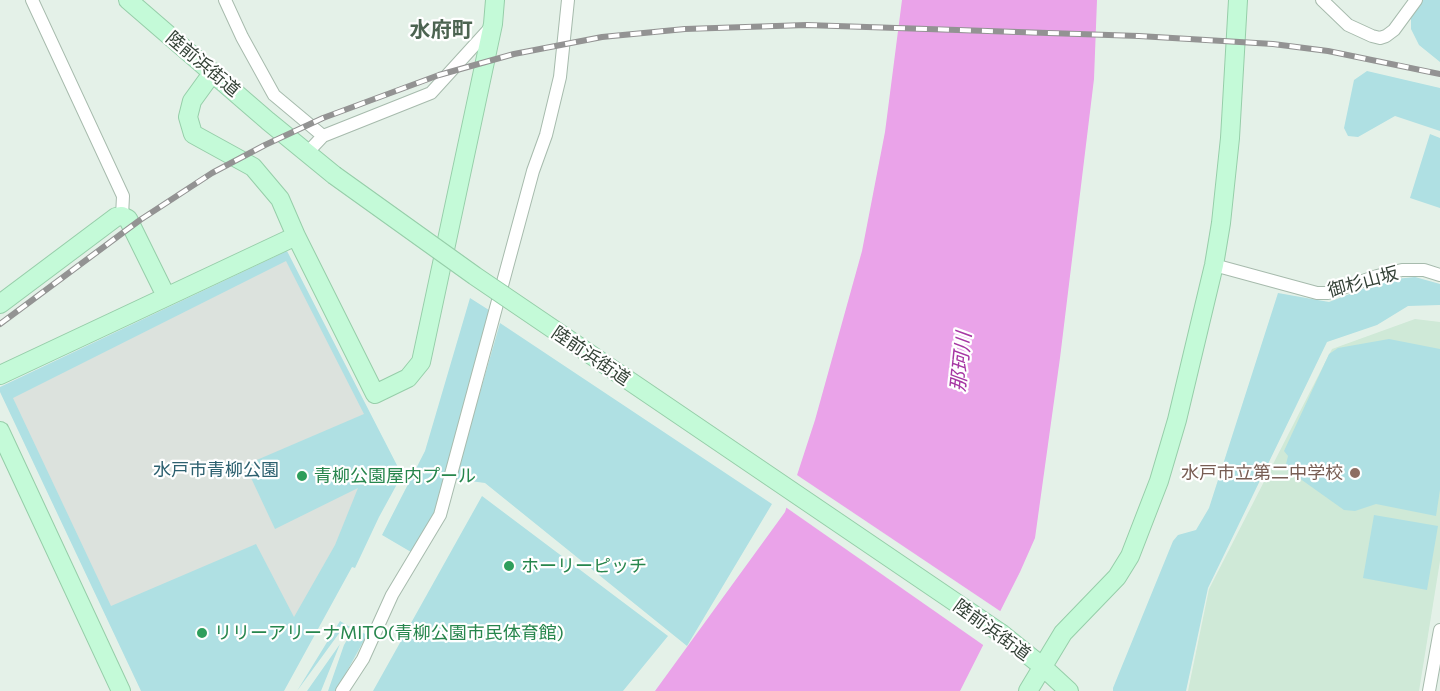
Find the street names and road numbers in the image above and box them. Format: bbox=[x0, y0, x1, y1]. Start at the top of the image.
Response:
street label: 陸前浜街道 bbox=[162, 27, 244, 101]
street label: 御杉山坂 bbox=[1325, 262, 1401, 302]
street label: 陸前浜街道 bbox=[548, 322, 634, 390]
street label: 陸前浜街道 bbox=[949, 595, 1035, 665]

